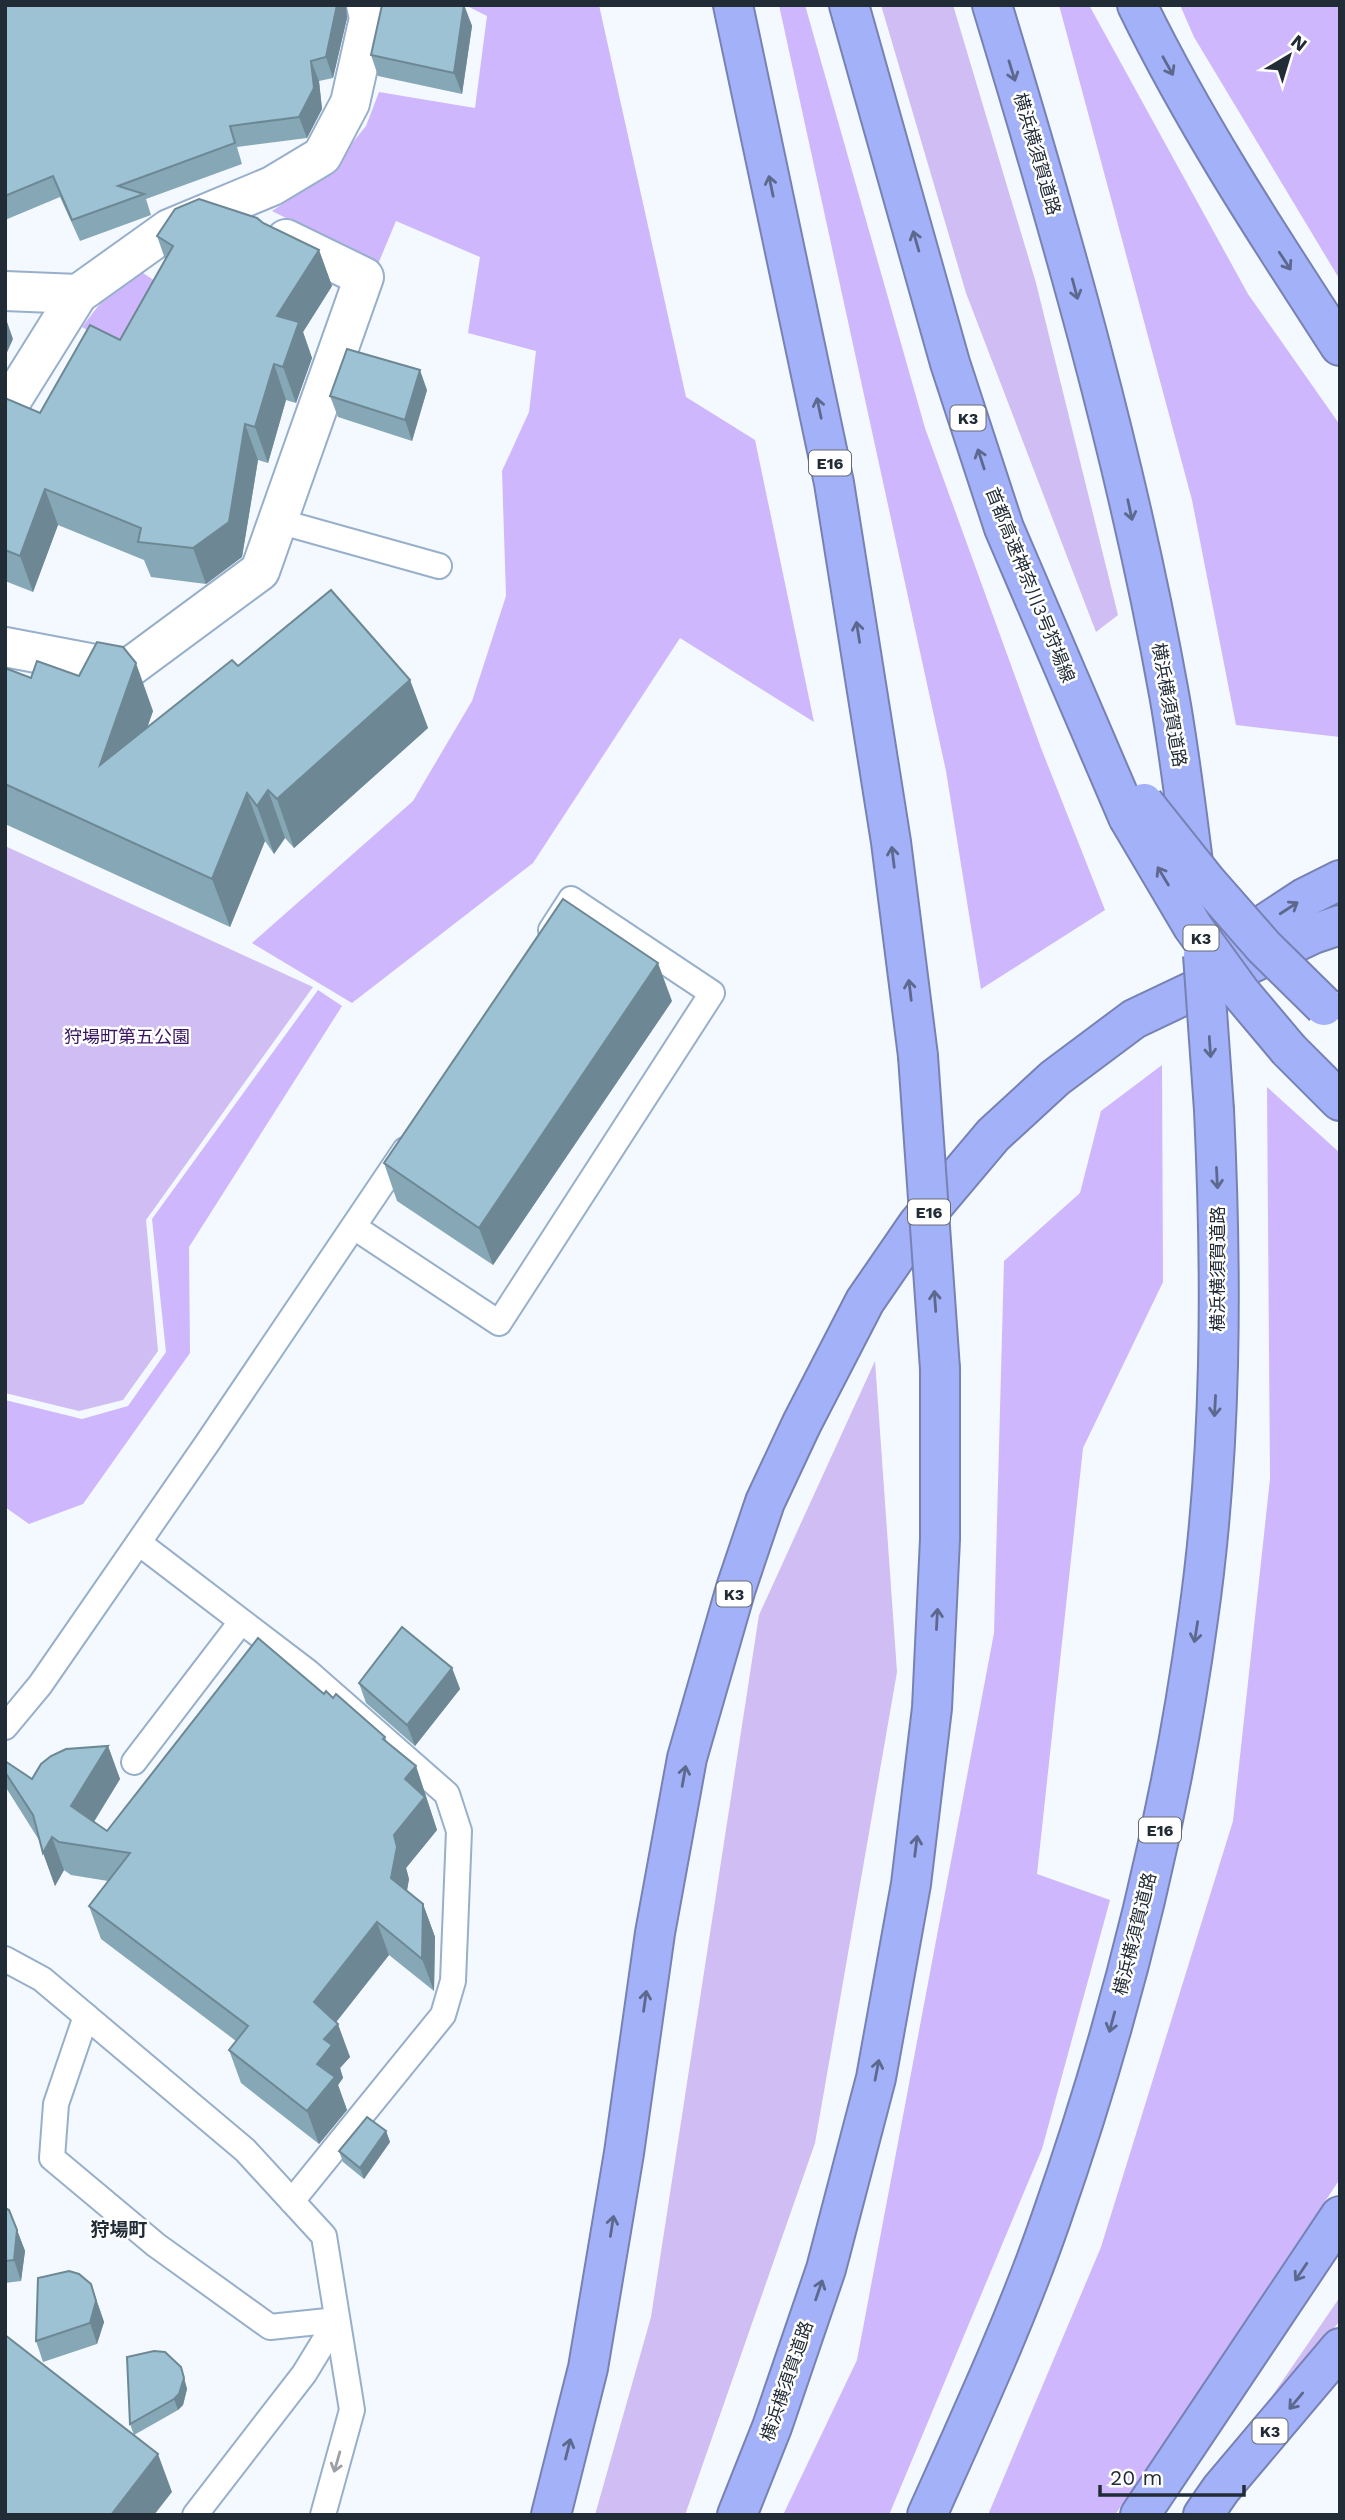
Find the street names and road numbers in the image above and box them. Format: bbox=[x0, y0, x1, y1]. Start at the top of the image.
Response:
street label: 横浜横須賀道路 bbox=[1010, 90, 1065, 217]
road number: K3 bbox=[950, 406, 986, 430]
road number: E16 bbox=[809, 450, 851, 476]
street label: 首都高速神奈川3号狩場線 bbox=[982, 484, 1079, 685]
street label: 横浜横須賀道路 bbox=[1148, 641, 1191, 769]
road number: K3 bbox=[1184, 926, 1218, 950]
road number: E16 bbox=[908, 1200, 950, 1224]
street label: 横浜横須賀道路 bbox=[1207, 1206, 1228, 1332]
road number: K3 bbox=[716, 1582, 752, 1606]
road number: E16 bbox=[1139, 1818, 1181, 1842]
street label: 横浜横須賀道路 bbox=[1109, 1870, 1160, 1998]
street label: 横浜横須賀道路 bbox=[756, 2318, 817, 2444]
road number: K3 bbox=[1252, 2418, 1288, 2444]

